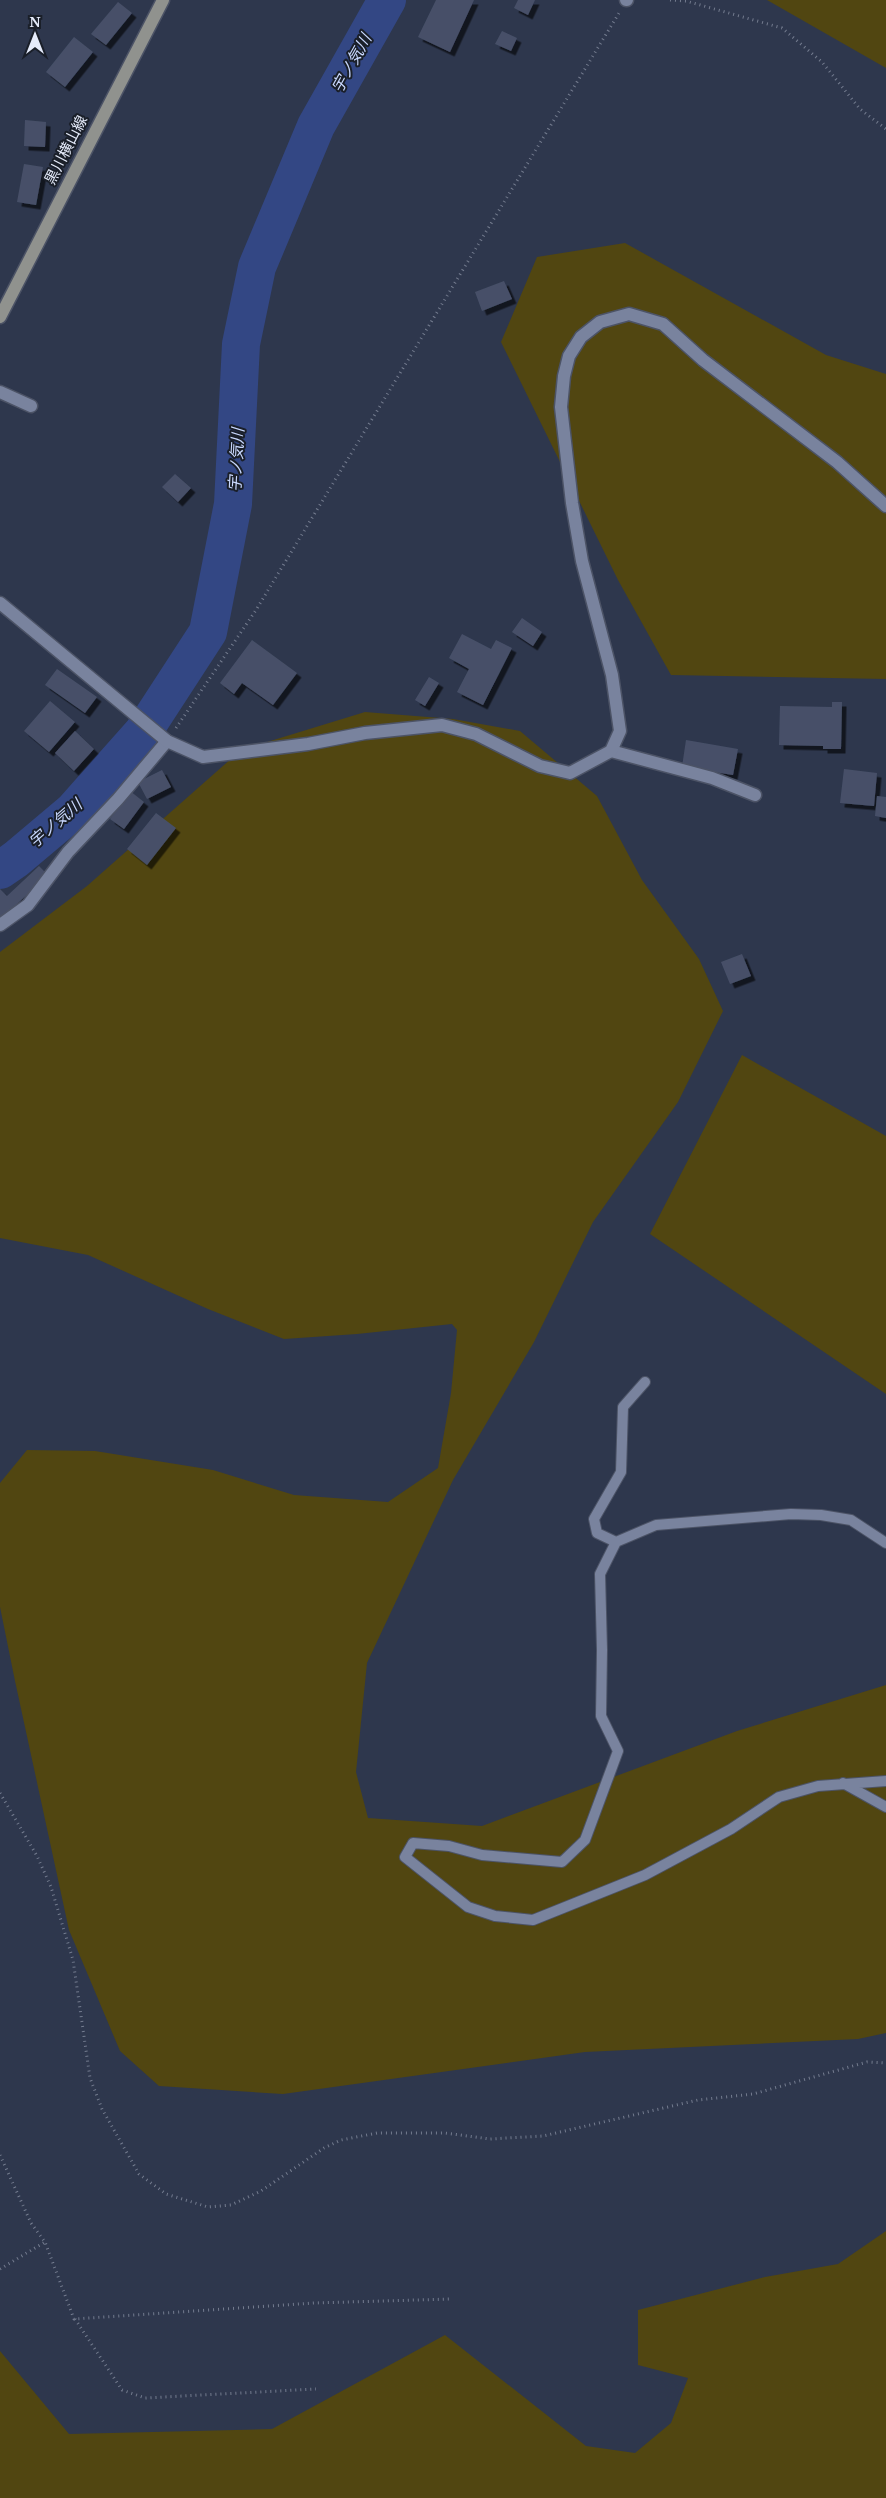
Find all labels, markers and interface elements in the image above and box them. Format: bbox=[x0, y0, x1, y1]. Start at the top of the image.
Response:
north arrow bbox=[10, 10, 60, 60]
text: N bbox=[29, 12, 41, 31]
water label: 宇ノ気川 bbox=[326, 28, 377, 96]
street label: 黒川横山線 bbox=[39, 112, 91, 188]
water label: 宇ノ気川 bbox=[223, 425, 249, 493]
water label: 宇ノ気川 bbox=[24, 792, 88, 852]

